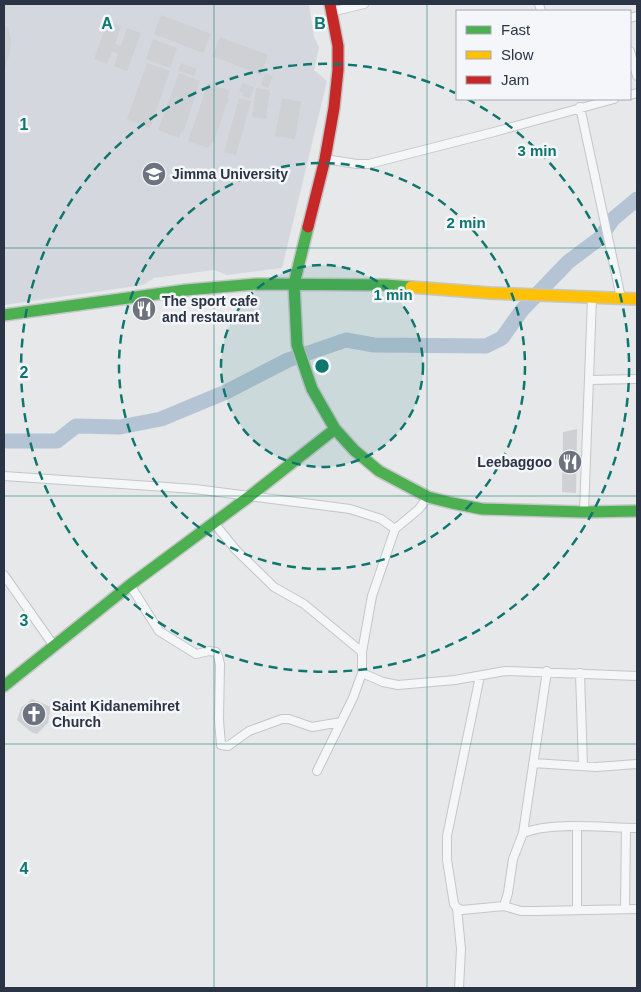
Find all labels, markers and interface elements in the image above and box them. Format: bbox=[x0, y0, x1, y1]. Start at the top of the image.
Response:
legend bbox=[456, 10, 631, 100]
text: A bbox=[101, 15, 113, 32]
text: B bbox=[314, 15, 326, 32]
text: Fast bbox=[501, 21, 531, 38]
text: Slow bbox=[501, 46, 534, 63]
text: Jam bbox=[501, 71, 529, 88]
text: 1 bbox=[20, 116, 29, 133]
text: 3 min bbox=[517, 142, 557, 159]
school or university icon: Jimma University bbox=[141, 161, 167, 187]
place label: Jimma University bbox=[172, 166, 288, 182]
text: 2 min bbox=[446, 214, 486, 231]
text: 1 min bbox=[373, 286, 413, 303]
place label: The sport cafe and restaurant bbox=[162, 293, 260, 325]
restaurant icon: The sport cafe and restaurant bbox=[131, 296, 157, 322]
centre of rings bbox=[313, 357, 331, 375]
text: 2 bbox=[20, 364, 29, 381]
restaurant icon: Leebaggoo bbox=[557, 449, 583, 475]
place label: Leebaggoo bbox=[477, 454, 552, 470]
text: 3 bbox=[20, 612, 29, 629]
place label: Saint Kidanemihret Church bbox=[52, 698, 180, 730]
church icon: Saint Kidanemihret Church bbox=[21, 701, 47, 727]
text: 4 bbox=[20, 860, 29, 877]

